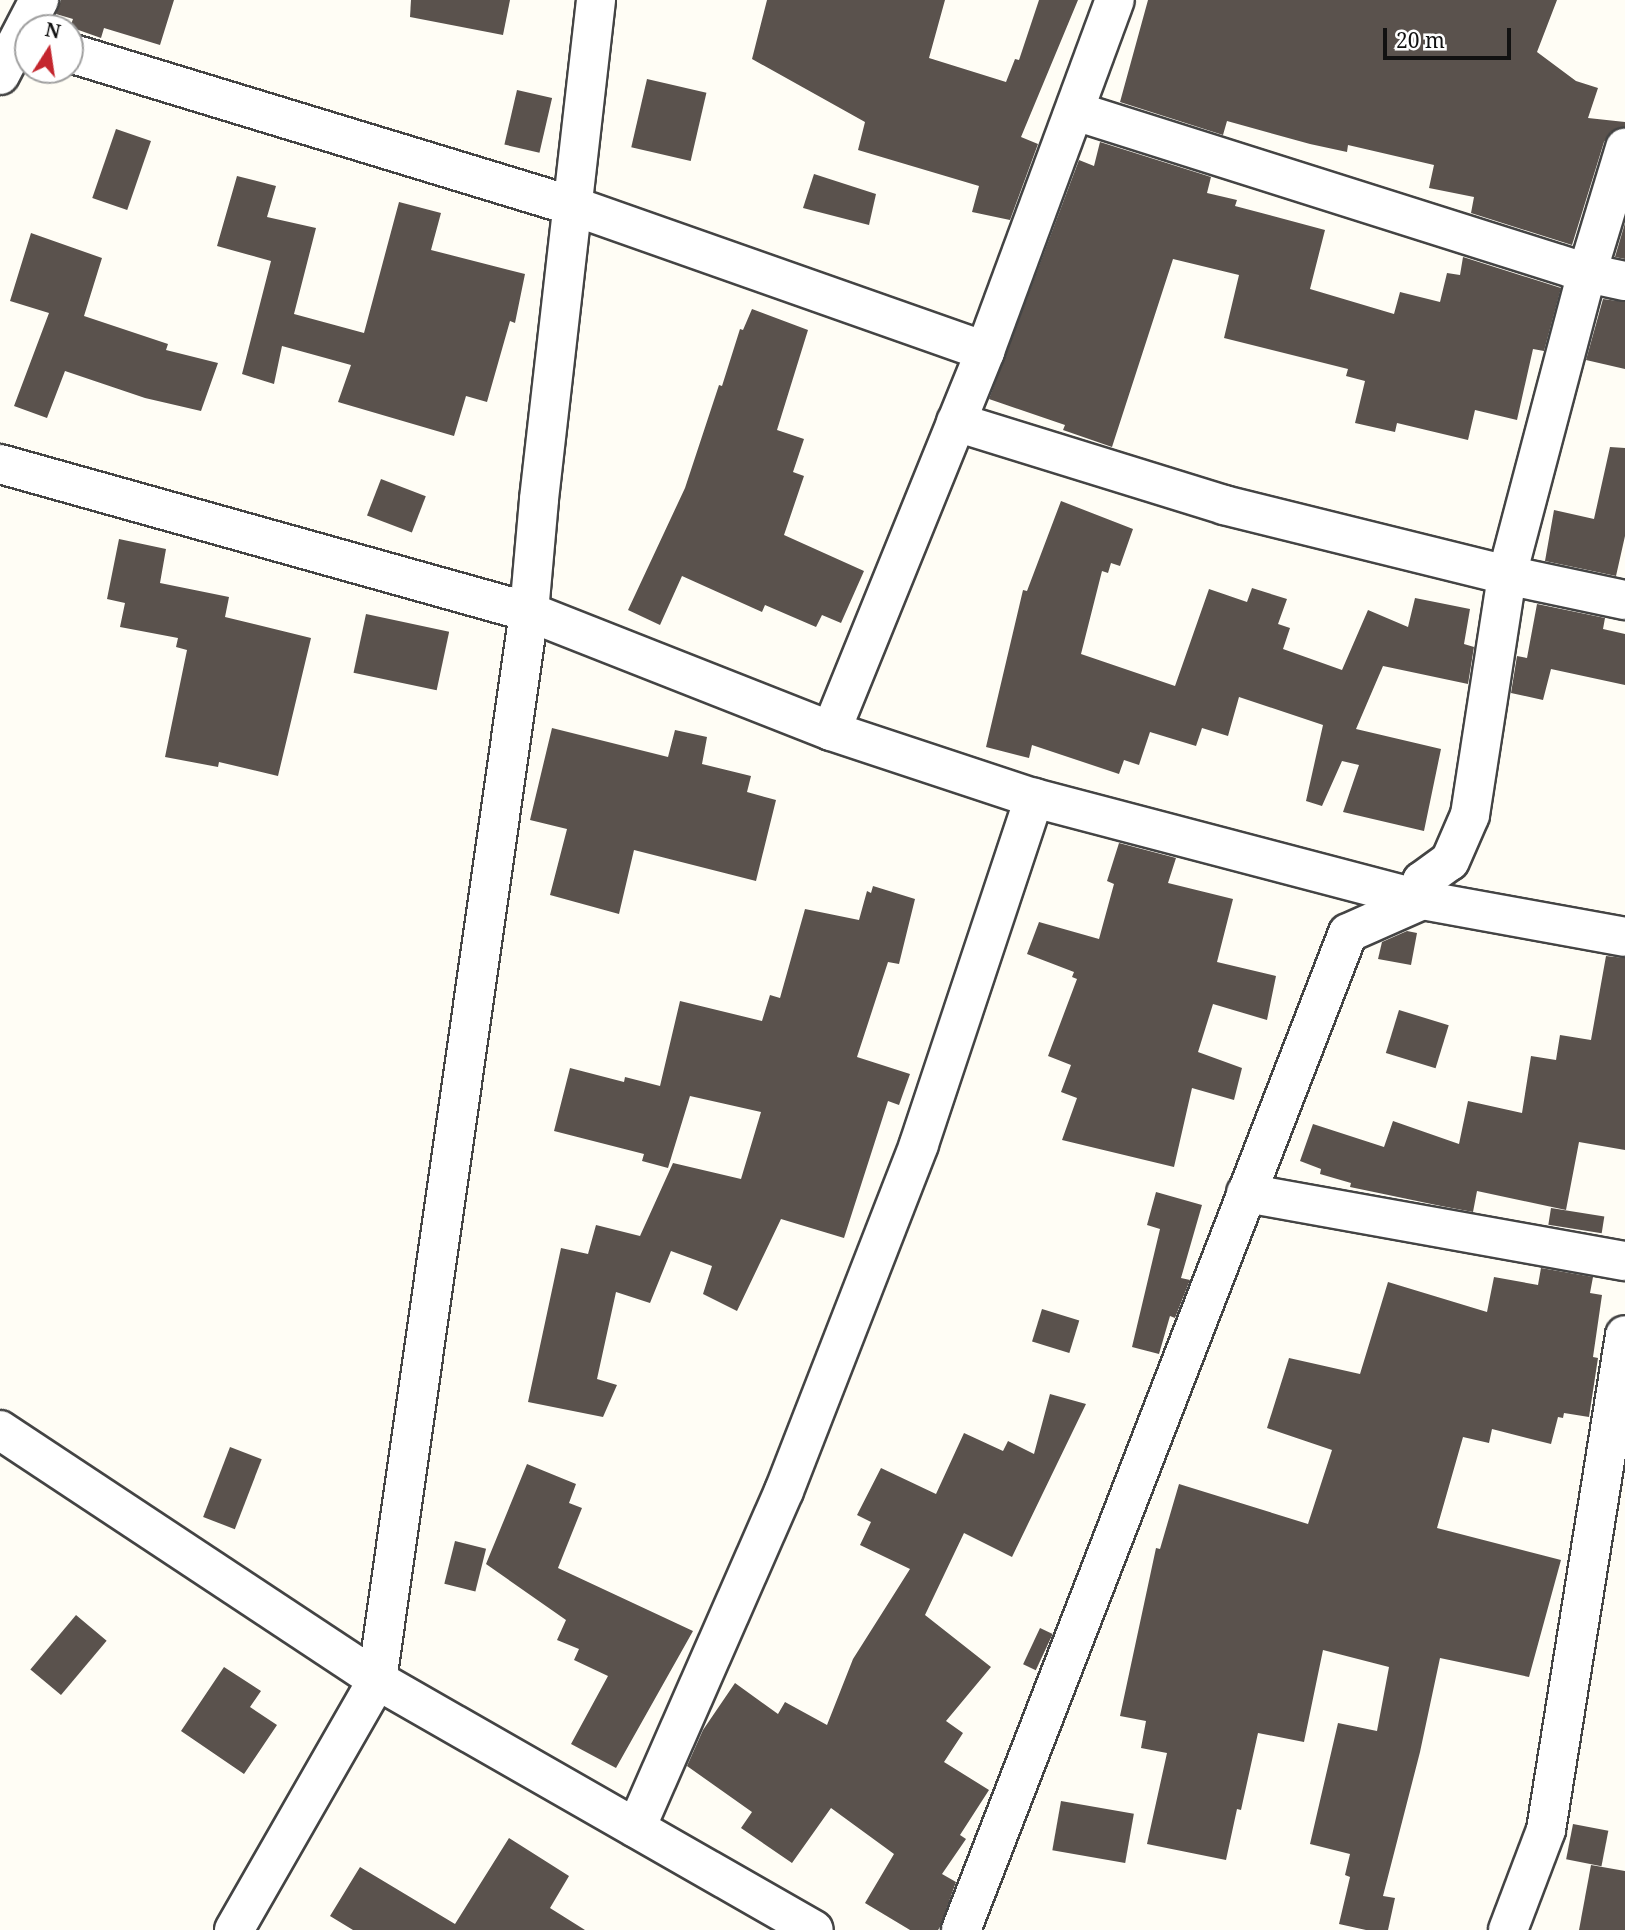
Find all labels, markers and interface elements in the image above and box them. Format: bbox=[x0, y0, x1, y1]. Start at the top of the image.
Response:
north arrow bbox=[14, 14, 84, 84]
scale bar bbox=[1387, 14, 1515, 58]
text: N bbox=[43, 16, 63, 45]
text: 20 m bbox=[1396, 26, 1445, 54]

